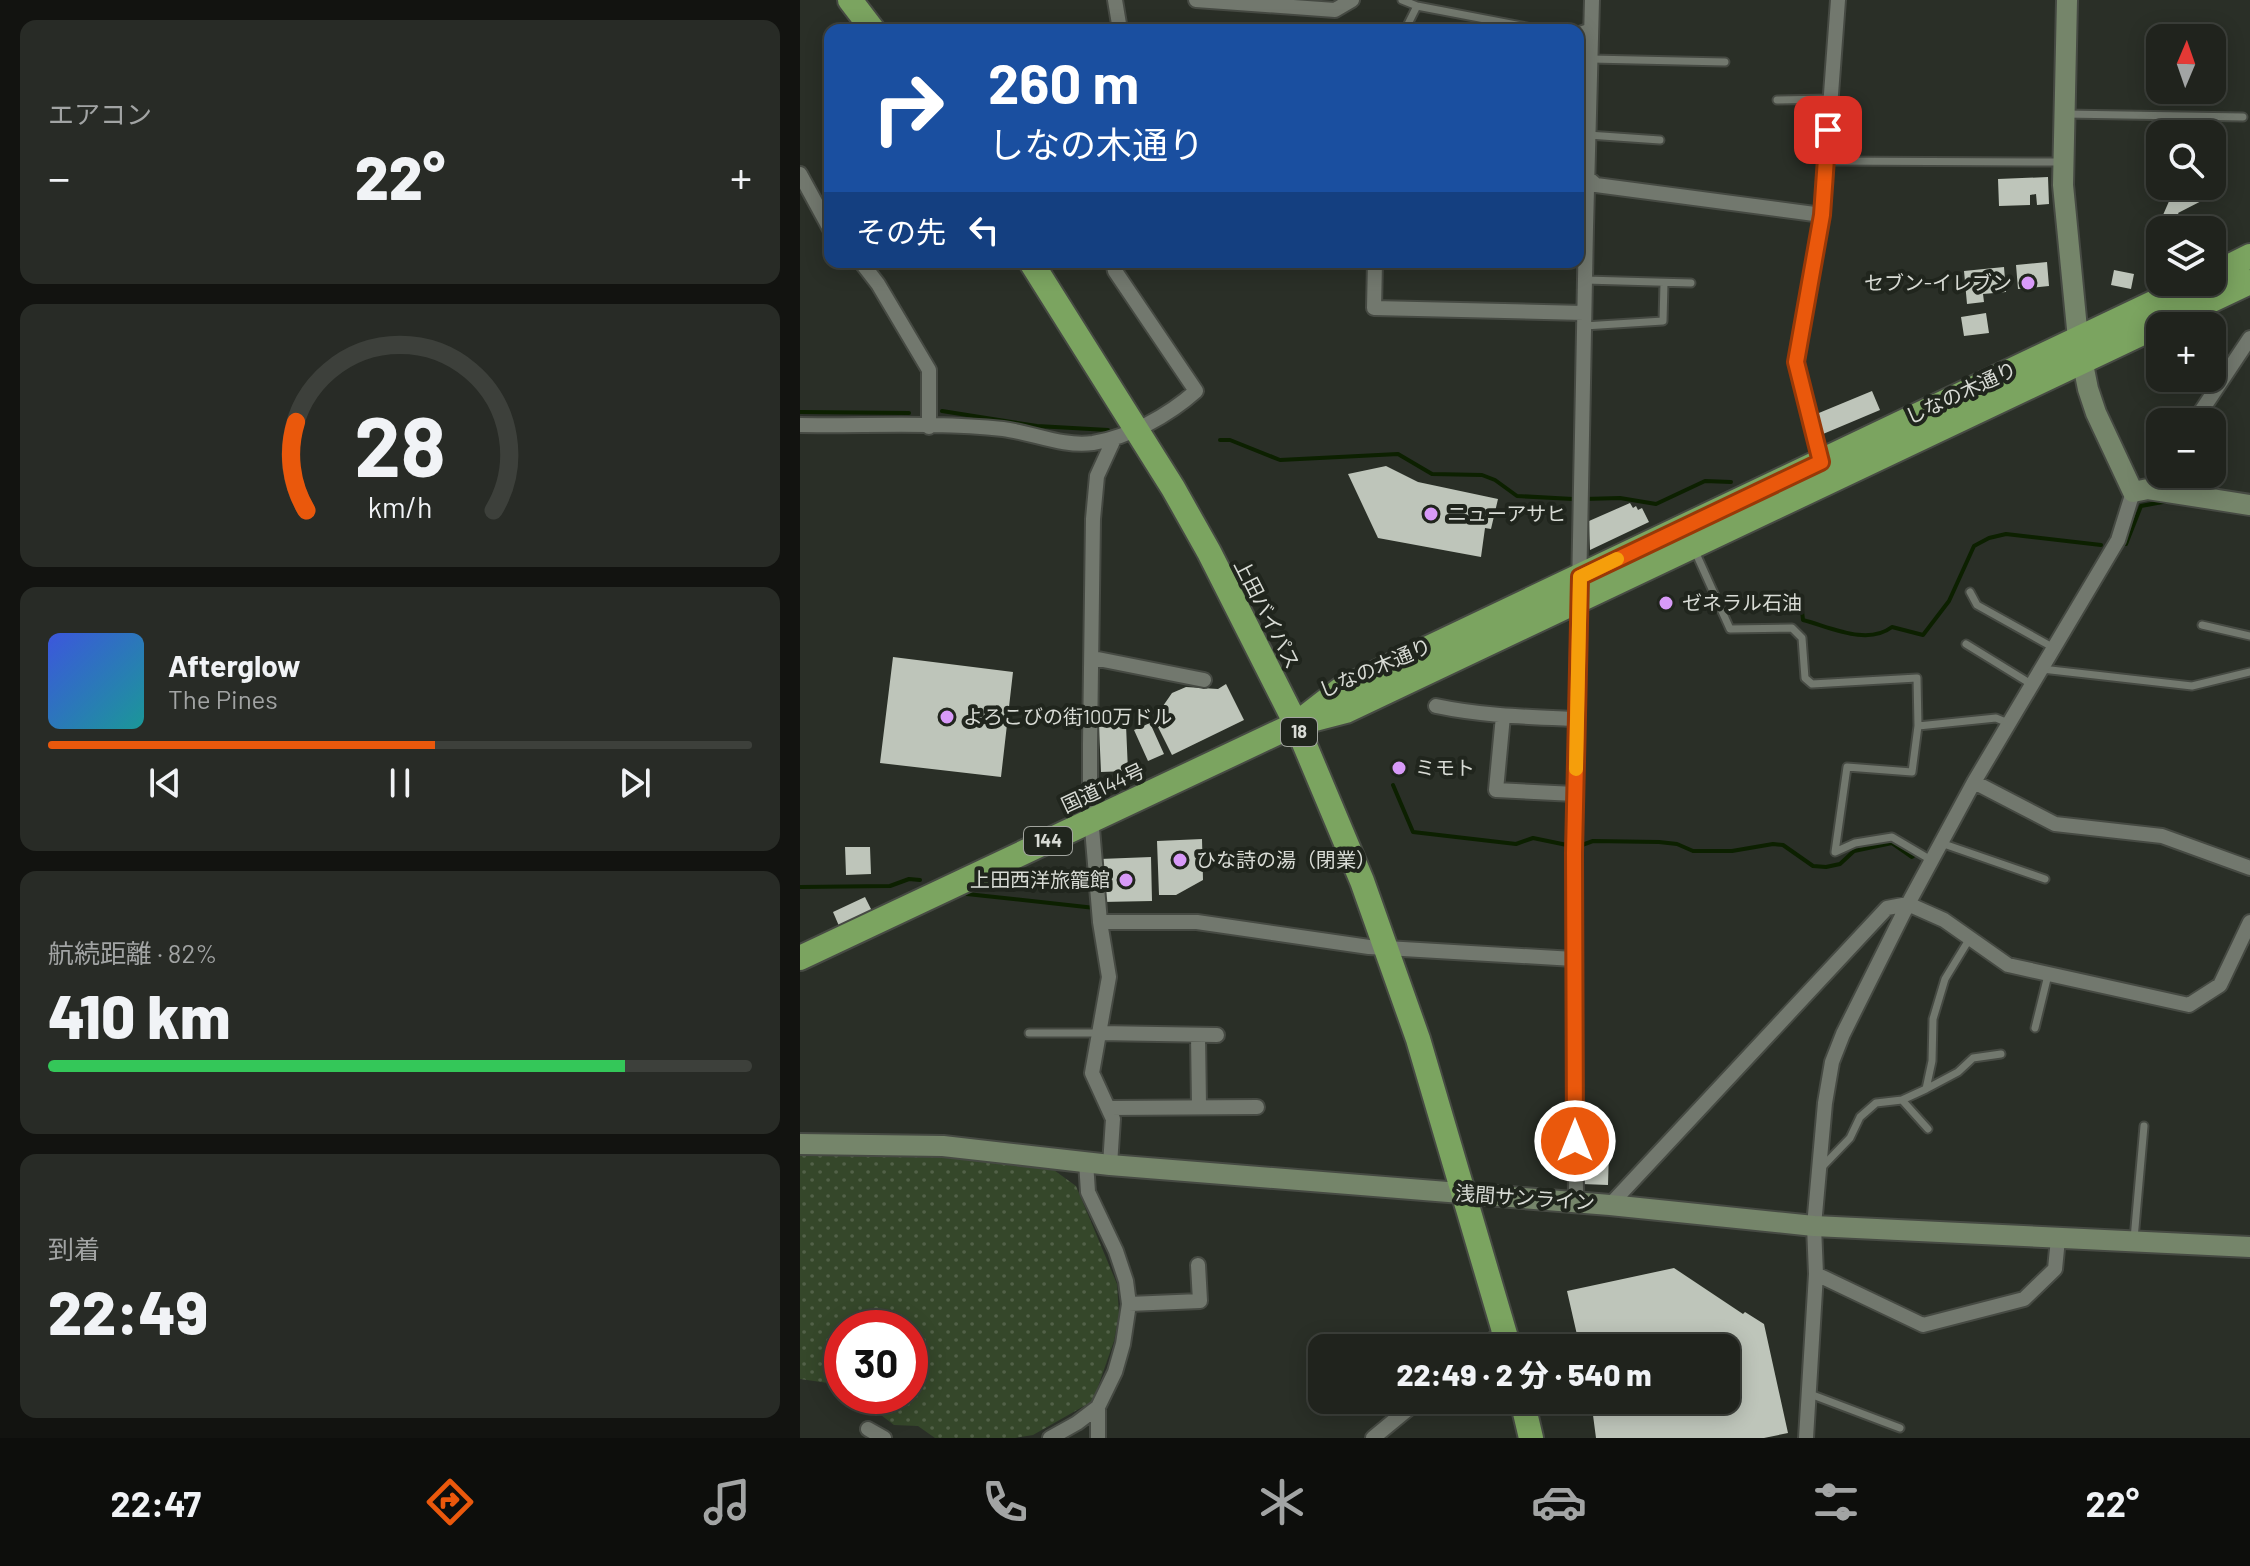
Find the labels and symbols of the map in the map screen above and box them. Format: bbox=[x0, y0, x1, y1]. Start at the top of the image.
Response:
north arrow bbox=[2146, 24, 2226, 104]
pin bbox=[1794, 96, 1862, 164]
place label: セブン-イレブン bbox=[1864, 270, 2012, 294]
marker: セブン-イレブン bbox=[2019, 274, 2037, 292]
street label: しなの木通り bbox=[1901, 356, 2020, 428]
place label: ニューアサヒ bbox=[1447, 501, 1566, 525]
marker: ニューアサヒ bbox=[1422, 505, 1440, 523]
street label: 上田バイパス bbox=[1230, 555, 1306, 672]
place label: ゼネラル石油 bbox=[1682, 590, 1802, 614]
marker: ゼネラル石油 bbox=[1657, 594, 1675, 612]
street label: しなの木通り bbox=[1315, 633, 1435, 702]
place label: よろこびの街100万ドル bbox=[963, 704, 1173, 728]
marker: よろこびの街100万ドル bbox=[938, 708, 956, 726]
road number: 18 bbox=[1281, 718, 1317, 746]
place label: ミモト bbox=[1415, 755, 1475, 779]
street label: 国道144号 bbox=[1057, 757, 1148, 817]
marker: ミモト bbox=[1390, 759, 1408, 777]
road number: 144 bbox=[1024, 827, 1072, 855]
place label: ひな詩の湯（閉業） bbox=[1196, 847, 1376, 871]
marker: ひな詩の湯（閉業） bbox=[1171, 851, 1189, 869]
place label: 上田西洋旅籠館 bbox=[970, 867, 1110, 891]
marker: 上田西洋旅籠館 bbox=[1117, 871, 1135, 889]
position arrow bbox=[1533, 1099, 1617, 1183]
street label: 浅間サンライン bbox=[1454, 1180, 1596, 1214]
speed limit sign: 30 bbox=[824, 1310, 928, 1414]

